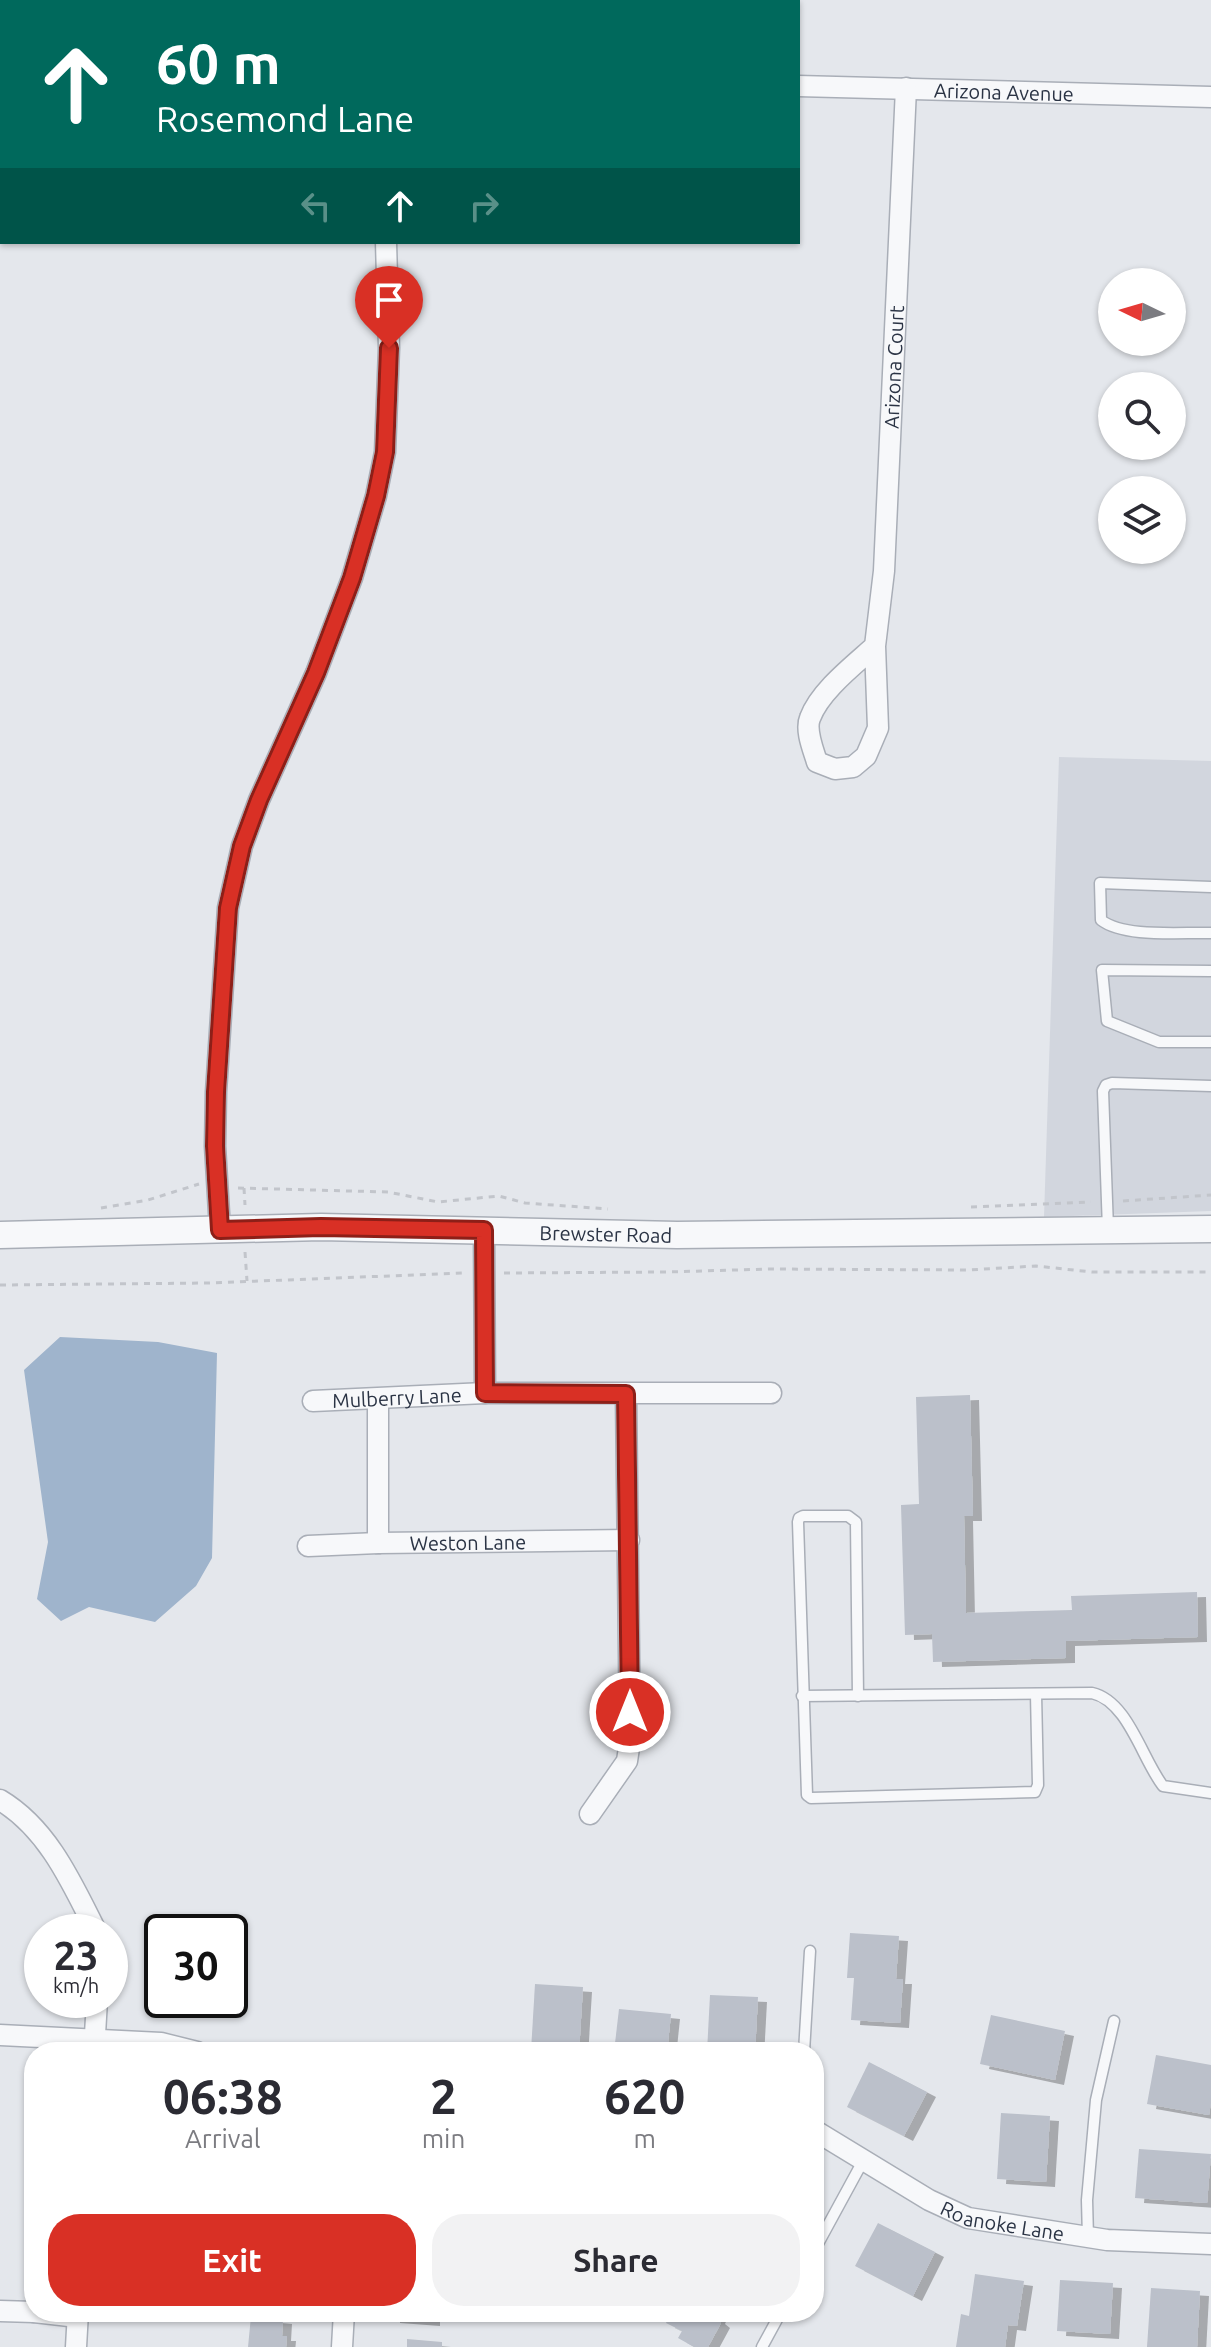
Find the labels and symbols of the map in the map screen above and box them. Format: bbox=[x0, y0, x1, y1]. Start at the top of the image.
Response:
street label: Arizona Avenue bbox=[934, 78, 1074, 105]
pin bbox=[355, 266, 423, 348]
north arrow bbox=[1098, 268, 1186, 356]
street label: Arizona Court bbox=[879, 305, 908, 429]
street label: Brewster Road bbox=[539, 1220, 672, 1246]
street label: Mulberry Lane bbox=[332, 1383, 462, 1412]
street label: Weston Lane bbox=[410, 1530, 526, 1554]
position arrow bbox=[588, 1670, 672, 1754]
speed limit sign: 30 bbox=[144, 1914, 248, 2018]
street label: Roanoke Lane bbox=[937, 2196, 1066, 2245]

